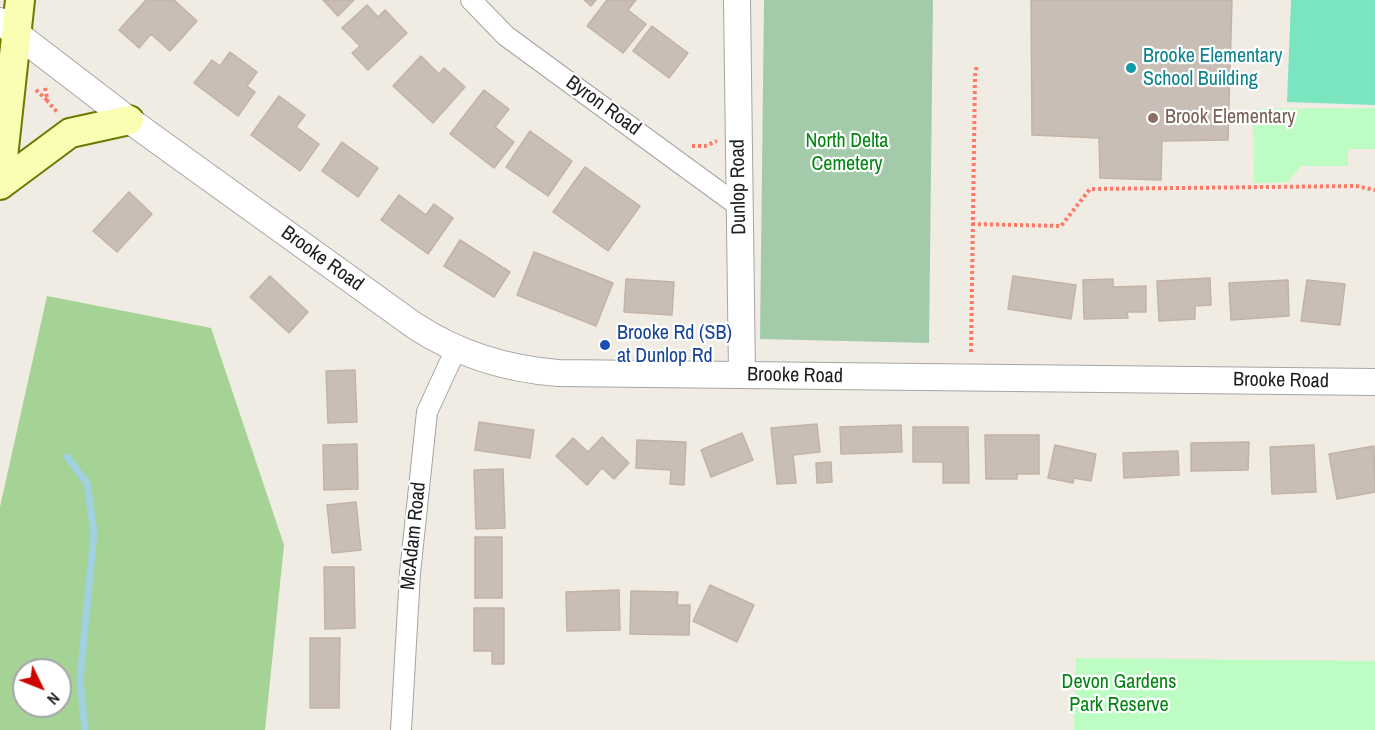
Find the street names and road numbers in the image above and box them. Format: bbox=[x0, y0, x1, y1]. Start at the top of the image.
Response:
street label: Byron Road bbox=[561, 71, 645, 141]
street label: Dunlop Road bbox=[726, 139, 752, 235]
street label: Brooke Road bbox=[276, 221, 368, 297]
street label: Brooke Road bbox=[747, 363, 843, 389]
street label: Brooke Road bbox=[1233, 368, 1329, 394]
street label: McAdam Road bbox=[396, 481, 432, 591]

